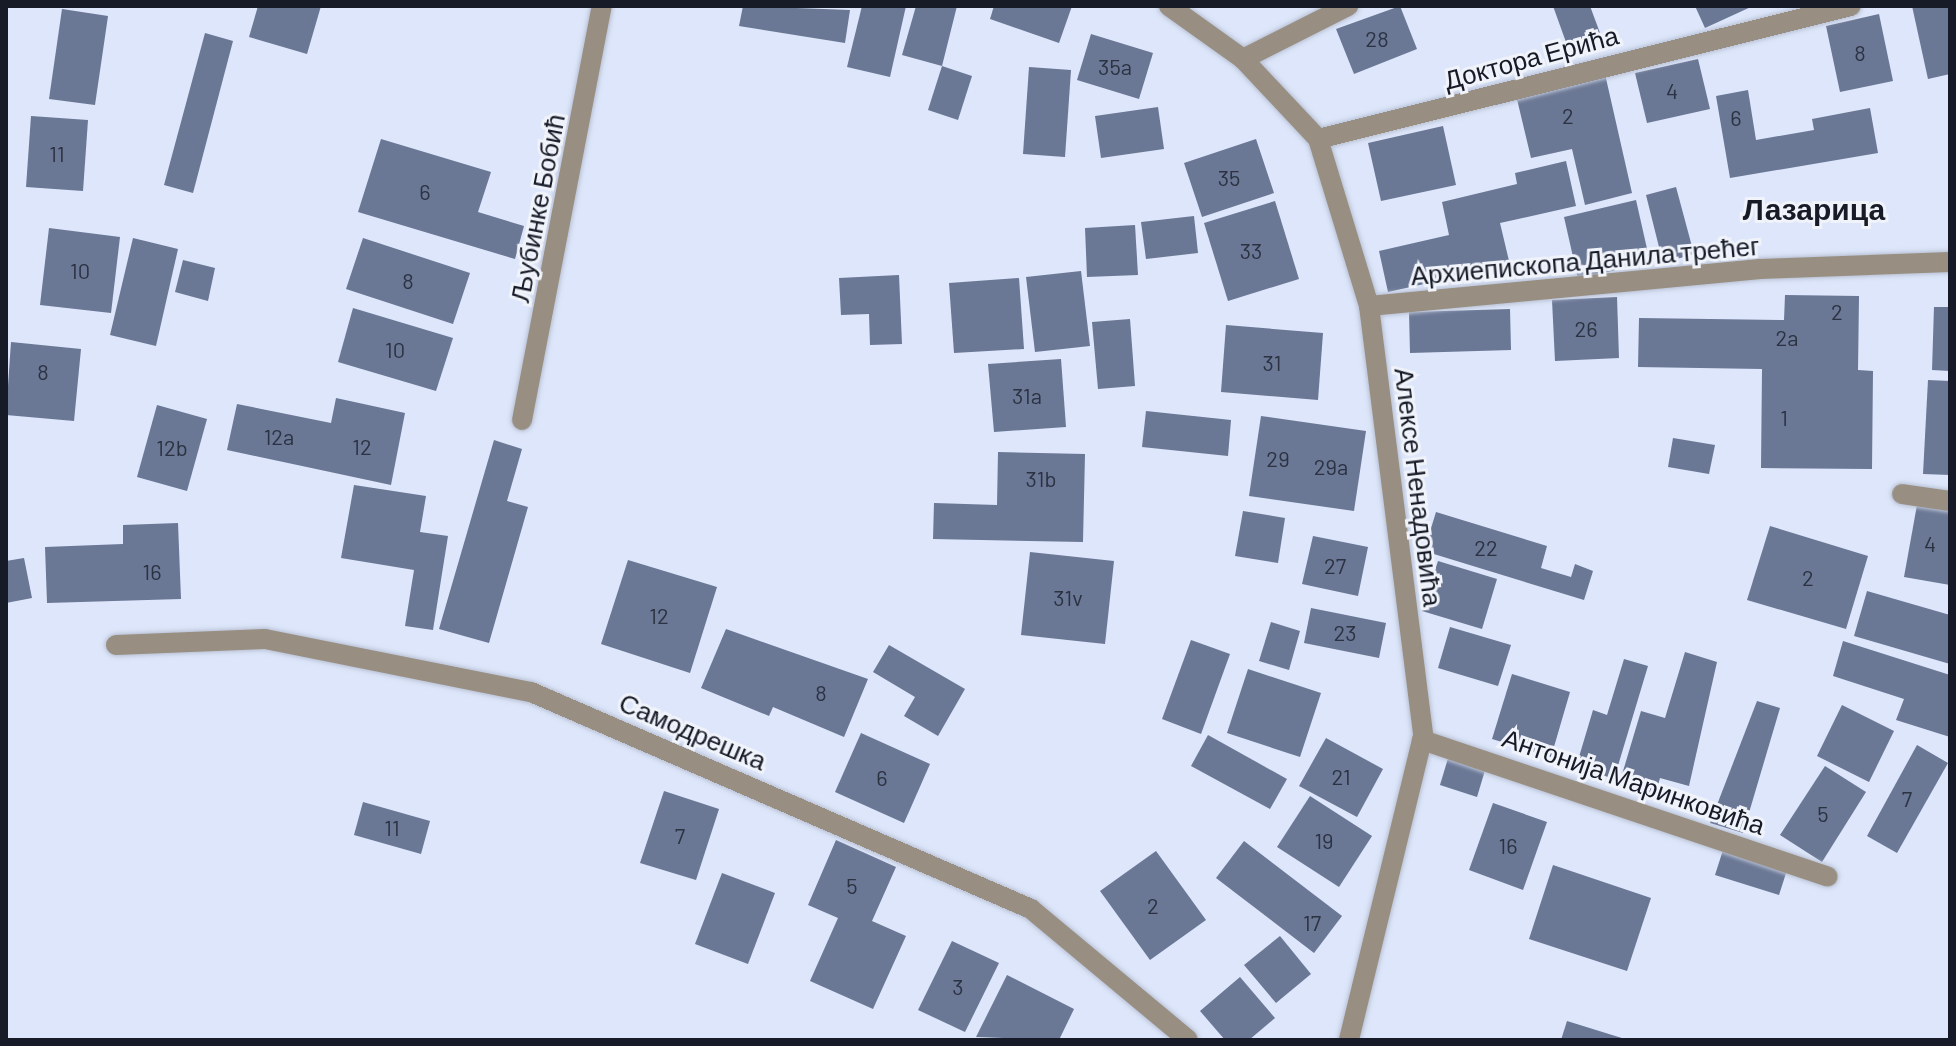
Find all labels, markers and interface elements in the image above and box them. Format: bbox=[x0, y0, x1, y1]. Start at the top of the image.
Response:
street label: Доктора Ерића bbox=[1440, 19, 1622, 95]
house number: 28 bbox=[1365, 26, 1389, 52]
house number: 8 bbox=[1854, 40, 1866, 66]
house number: 35a bbox=[1098, 54, 1132, 80]
house number: 4 bbox=[1666, 78, 1678, 104]
house number: 2 bbox=[1562, 103, 1574, 129]
house number: 6 bbox=[1730, 105, 1742, 131]
street label: Љубинке Бобић bbox=[503, 111, 571, 305]
house number: 11 bbox=[49, 141, 65, 167]
house number: 35 bbox=[1218, 165, 1240, 191]
house number: 6 bbox=[419, 179, 431, 205]
district label: Лазарица bbox=[1743, 190, 1885, 226]
street label: Архиепископа Данила трећег bbox=[1409, 229, 1761, 291]
house number: 33 bbox=[1240, 238, 1262, 264]
house number: 10 bbox=[70, 258, 90, 284]
house number: 8 bbox=[402, 268, 414, 294]
house number: 2 bbox=[1831, 299, 1843, 325]
house number: 26 bbox=[1574, 316, 1598, 342]
house number: 2a bbox=[1775, 325, 1799, 351]
house number: 10 bbox=[385, 337, 405, 363]
house number: 31 bbox=[1263, 350, 1281, 376]
house number: 8 bbox=[37, 359, 49, 385]
street label: Алексе Ненадовића bbox=[1389, 366, 1449, 608]
house number: 31a bbox=[1012, 383, 1042, 409]
house number: 1 bbox=[1780, 405, 1788, 431]
house number: 12a bbox=[264, 424, 294, 450]
house number: 12 bbox=[352, 434, 372, 460]
house number: 12b bbox=[156, 435, 188, 461]
house number: 29 bbox=[1266, 446, 1290, 472]
house number: 29a bbox=[1314, 454, 1348, 480]
house number: 31b bbox=[1026, 466, 1056, 492]
house number: 4 bbox=[1924, 531, 1936, 557]
house number: 22 bbox=[1474, 535, 1498, 561]
house number: 27 bbox=[1324, 553, 1346, 579]
house number: 16 bbox=[142, 559, 162, 585]
house number: 2 bbox=[1802, 565, 1814, 591]
house number: 31v bbox=[1053, 585, 1083, 611]
house number: 12 bbox=[649, 603, 669, 629]
house number: 23 bbox=[1334, 620, 1356, 646]
house number: 8 bbox=[815, 680, 827, 706]
street label: Самодрешка bbox=[615, 686, 771, 776]
street label: Антонија Маринковића bbox=[1499, 721, 1769, 841]
house number: 21 bbox=[1331, 764, 1351, 790]
house number: 6 bbox=[876, 765, 888, 791]
house number: 7 bbox=[1902, 786, 1912, 812]
house number: 5 bbox=[1817, 801, 1829, 827]
house number: 11 bbox=[384, 815, 400, 841]
house number: 7 bbox=[675, 823, 685, 849]
house number: 19 bbox=[1314, 828, 1334, 854]
house number: 16 bbox=[1498, 833, 1518, 859]
house number: 5 bbox=[846, 873, 858, 899]
house number: 2 bbox=[1147, 893, 1159, 919]
house number: 17 bbox=[1303, 910, 1321, 936]
house number: 3 bbox=[952, 974, 964, 1000]

